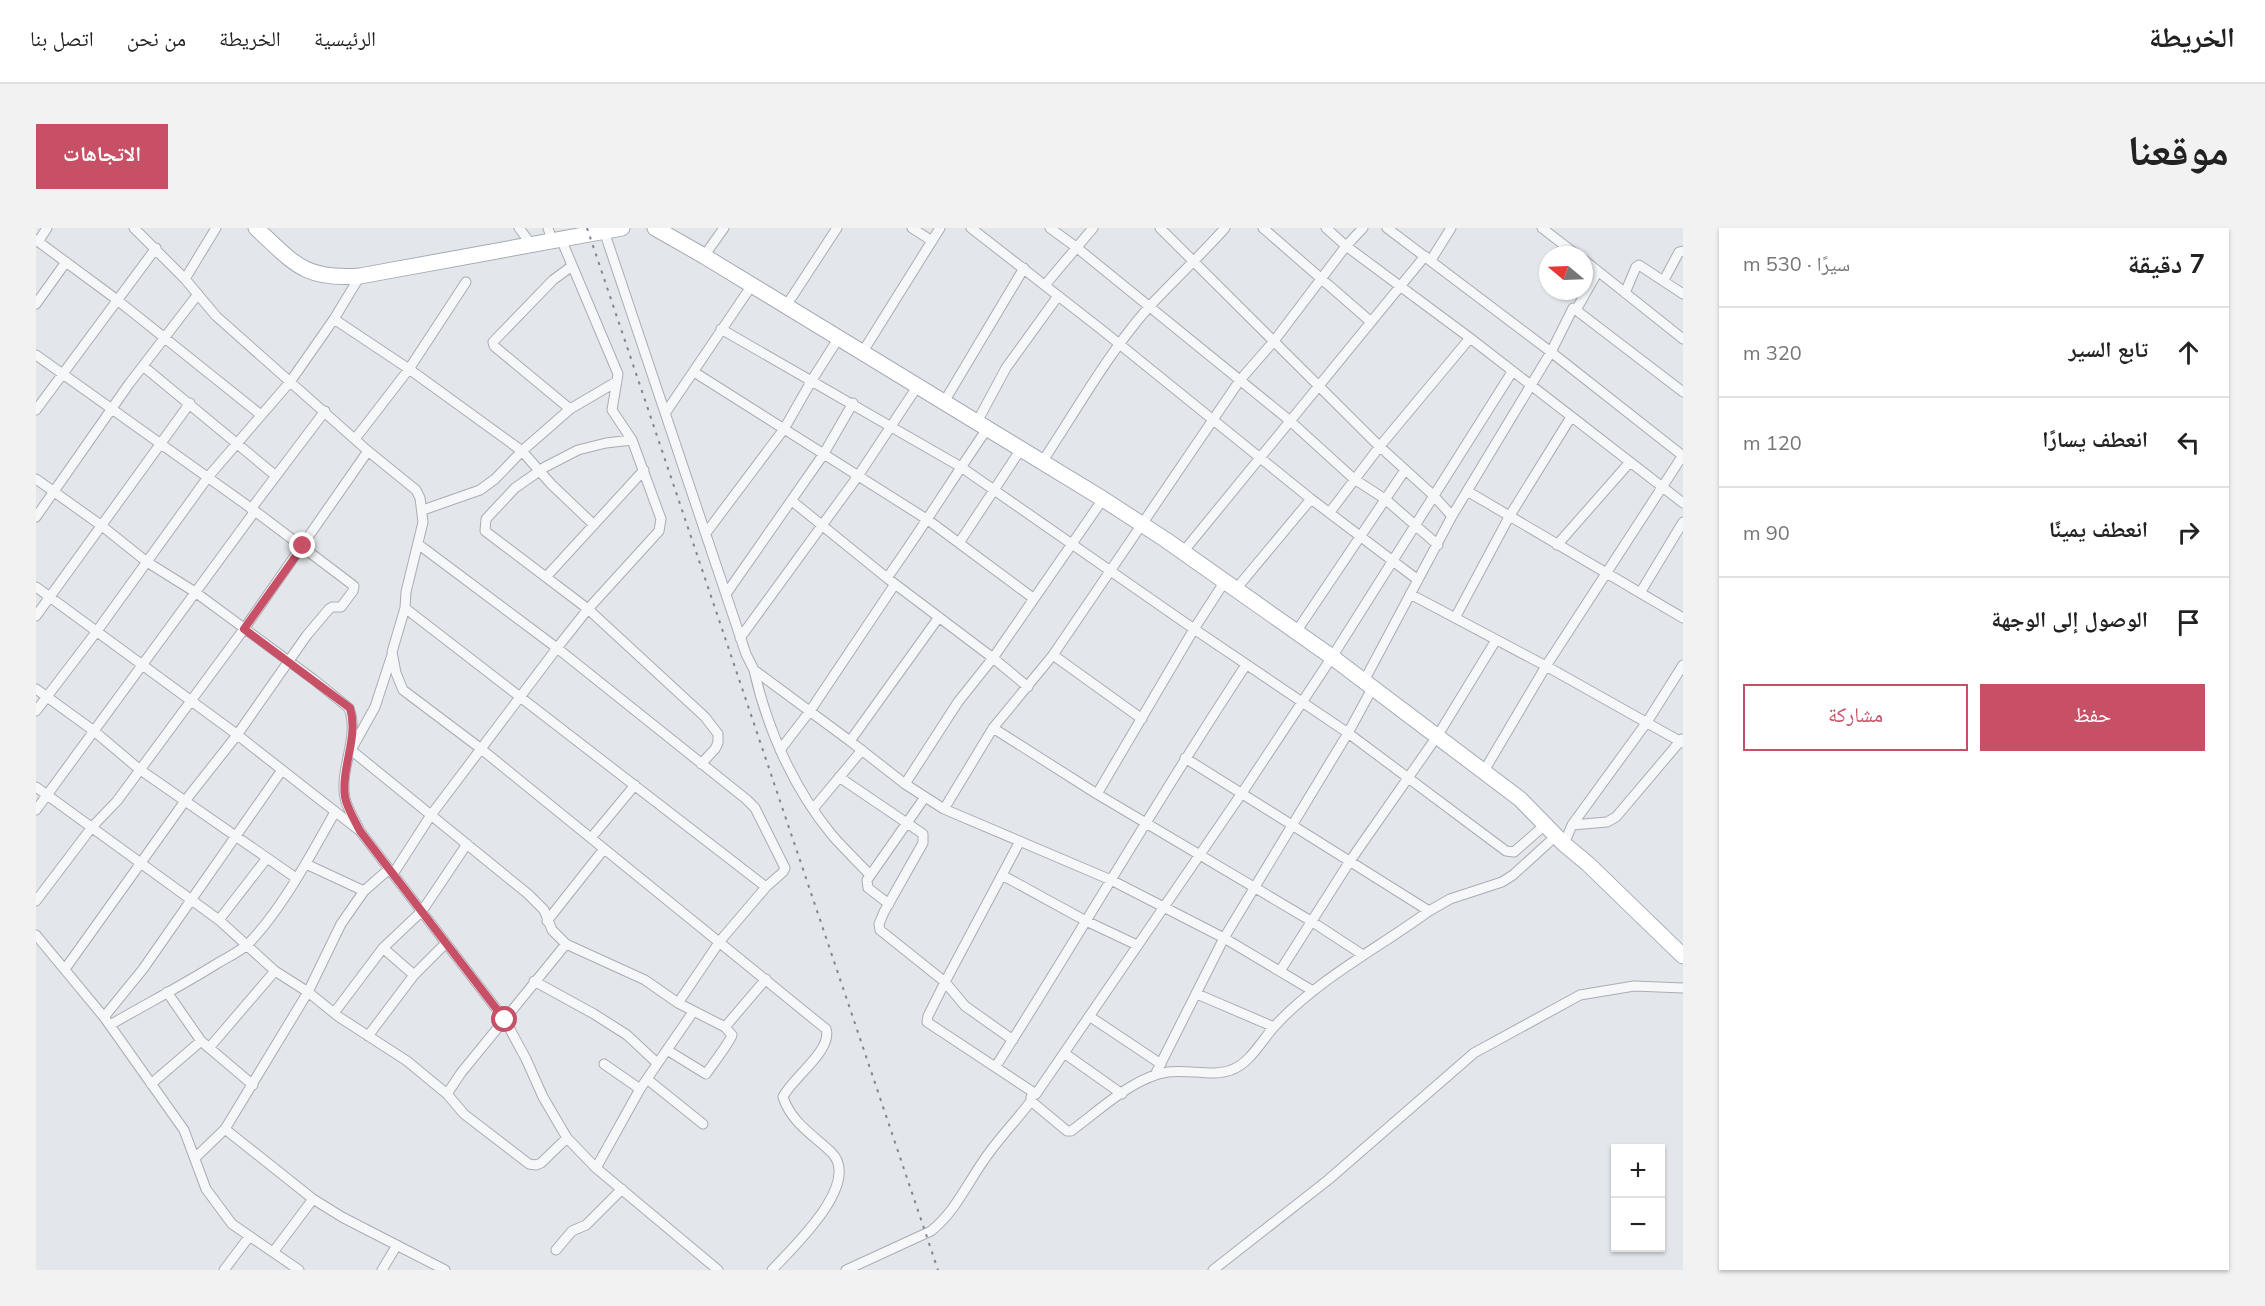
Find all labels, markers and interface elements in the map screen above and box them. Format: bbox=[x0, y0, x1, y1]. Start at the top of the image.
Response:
text: الخريطة bbox=[2149, 19, 2235, 54]
text: اتصل بنا bbox=[30, 25, 94, 51]
text: من نحن bbox=[127, 25, 186, 51]
text: الخريطة bbox=[219, 25, 281, 51]
text: الرئيسية bbox=[314, 25, 376, 51]
text: موقعنا bbox=[2128, 123, 2229, 176]
button: الاتجاهات bbox=[36, 124, 168, 189]
north arrow bbox=[1539, 246, 1593, 300]
text: 7 دقيقة bbox=[2128, 247, 2205, 280]
text: سيرًا · 530 m bbox=[1743, 251, 1850, 276]
text: تابع السير bbox=[2069, 335, 2148, 363]
icon: ahead bbox=[2172, 336, 2205, 369]
text: 320 m bbox=[1743, 340, 1802, 365]
text: انعطف يسارًا bbox=[2042, 425, 2148, 453]
icon: left bbox=[2172, 426, 2205, 459]
text: 120 m bbox=[1743, 430, 1802, 455]
text: انعطف يمينًا bbox=[2049, 515, 2148, 543]
icon: right bbox=[2172, 516, 2205, 549]
text: 90 m bbox=[1743, 520, 1790, 545]
route end bbox=[289, 532, 315, 558]
text: الوصول إلى الوجهة bbox=[1991, 605, 2148, 633]
icon: arrive bbox=[2172, 606, 2205, 639]
button: مشاركة bbox=[1743, 684, 1968, 751]
button: حفظ bbox=[1980, 684, 2205, 751]
route start bbox=[491, 1006, 517, 1032]
map controls bbox=[1611, 1144, 1665, 1252]
button: + bbox=[1611, 1144, 1665, 1198]
button: − bbox=[1611, 1198, 1665, 1252]

